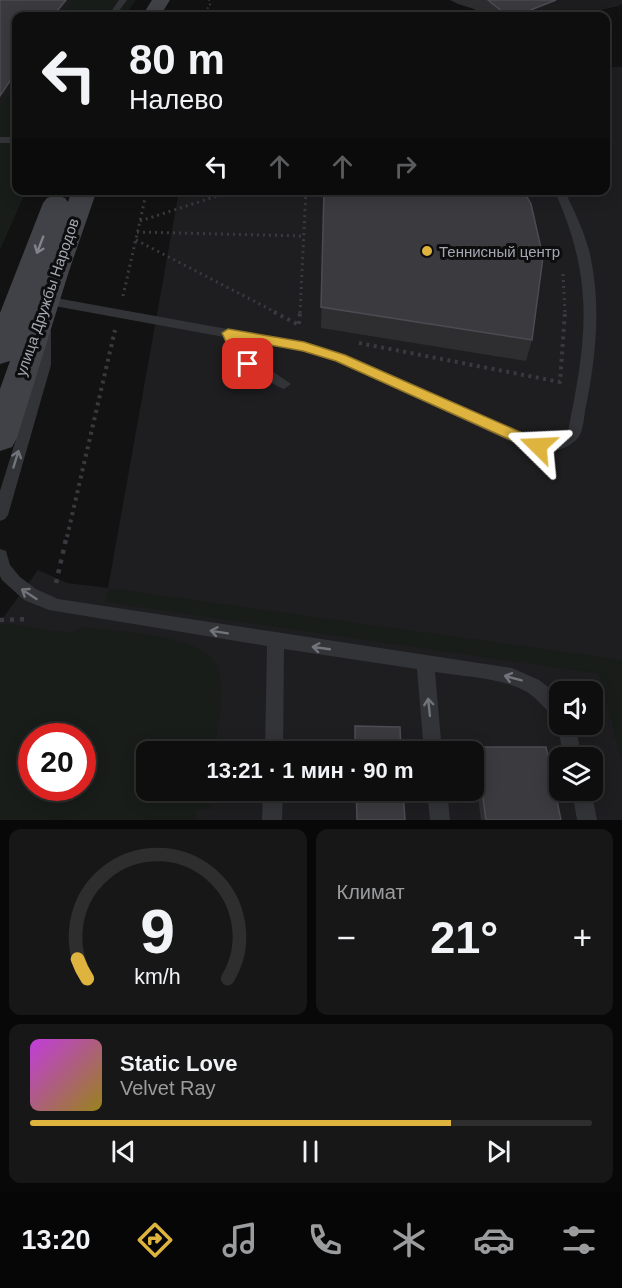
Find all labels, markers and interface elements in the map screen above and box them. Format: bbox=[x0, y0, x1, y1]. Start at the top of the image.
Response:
icon: left bbox=[30, 36, 108, 114]
text: 80 m bbox=[129, 36, 225, 83]
text: Налево bbox=[129, 85, 223, 115]
icon: left bbox=[200, 150, 233, 183]
icon: ahead bbox=[263, 150, 296, 183]
icon: ahead bbox=[326, 150, 359, 183]
icon: right bbox=[389, 150, 422, 183]
street label: улица Дружбы Народов bbox=[12, 216, 82, 378]
one-way arrow bbox=[33, 235, 44, 254]
place label: Теннисный центр bbox=[439, 243, 560, 260]
marker: Теннисный центр bbox=[420, 244, 434, 258]
pin bbox=[222, 338, 273, 389]
icon: arrive bbox=[231, 347, 264, 380]
position arrow bbox=[506, 414, 570, 478]
one-way arrow bbox=[11, 450, 22, 469]
one-way arrow bbox=[21, 587, 38, 599]
one-way arrow bbox=[209, 627, 229, 638]
one-way arrow bbox=[311, 642, 331, 653]
one-way arrow bbox=[504, 671, 523, 683]
map controls bbox=[549, 681, 603, 801]
button: sound bbox=[549, 681, 603, 735]
one-way arrow bbox=[423, 698, 434, 718]
speed limit sign: 20 bbox=[18, 723, 96, 801]
button: layers bbox=[549, 747, 603, 801]
text: 13:21 · 1 мин · 90 m bbox=[207, 758, 413, 783]
text: Климат bbox=[337, 881, 405, 903]
text: 9 bbox=[140, 897, 175, 966]
text: 21° bbox=[430, 912, 498, 963]
text: − bbox=[337, 919, 356, 956]
text: + bbox=[573, 919, 592, 956]
text: km/h bbox=[135, 965, 181, 989]
text: Static Love bbox=[120, 1051, 237, 1076]
text: Velvet Ray bbox=[120, 1077, 216, 1099]
icon: previous bbox=[107, 1135, 140, 1168]
icon: pause bbox=[294, 1135, 327, 1168]
icon: next bbox=[482, 1135, 515, 1168]
icon: directions bbox=[134, 1219, 176, 1261]
icon: music bbox=[219, 1219, 261, 1261]
icon: phone bbox=[304, 1219, 346, 1261]
icon: climate bbox=[388, 1219, 430, 1261]
icon: car bbox=[473, 1219, 515, 1261]
icon: filters bbox=[558, 1219, 600, 1261]
text: 13:20 bbox=[21, 1225, 91, 1255]

